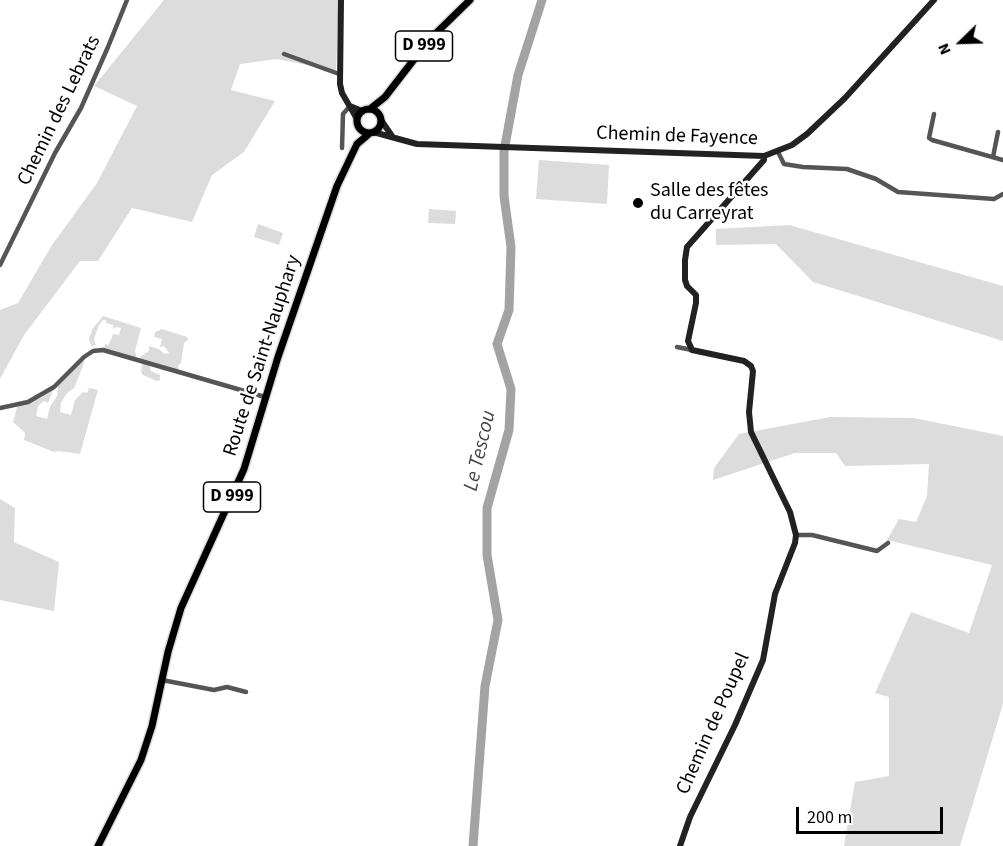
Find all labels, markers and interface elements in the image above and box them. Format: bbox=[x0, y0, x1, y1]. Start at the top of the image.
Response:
north arrow bbox=[931, 12, 991, 72]
road number: D 999 bbox=[396, 31, 452, 61]
street label: Chemin des Lebrats bbox=[13, 32, 107, 190]
text: N bbox=[932, 40, 957, 58]
street label: Chemin de Fayence bbox=[596, 122, 758, 152]
place label: Salle des fêtes du Carreyrat bbox=[650, 180, 768, 227]
marker: Salle des fêtes du Carreyrat bbox=[631, 196, 645, 210]
street label: Route de Saint-Nauphary bbox=[219, 252, 307, 460]
water label: Le Tescou bbox=[459, 408, 503, 494]
road number: D 999 bbox=[204, 482, 260, 512]
street label: Chemin de Poupel bbox=[672, 650, 756, 798]
scale bar bbox=[799, 795, 946, 833]
text: 200 m bbox=[807, 805, 852, 830]

